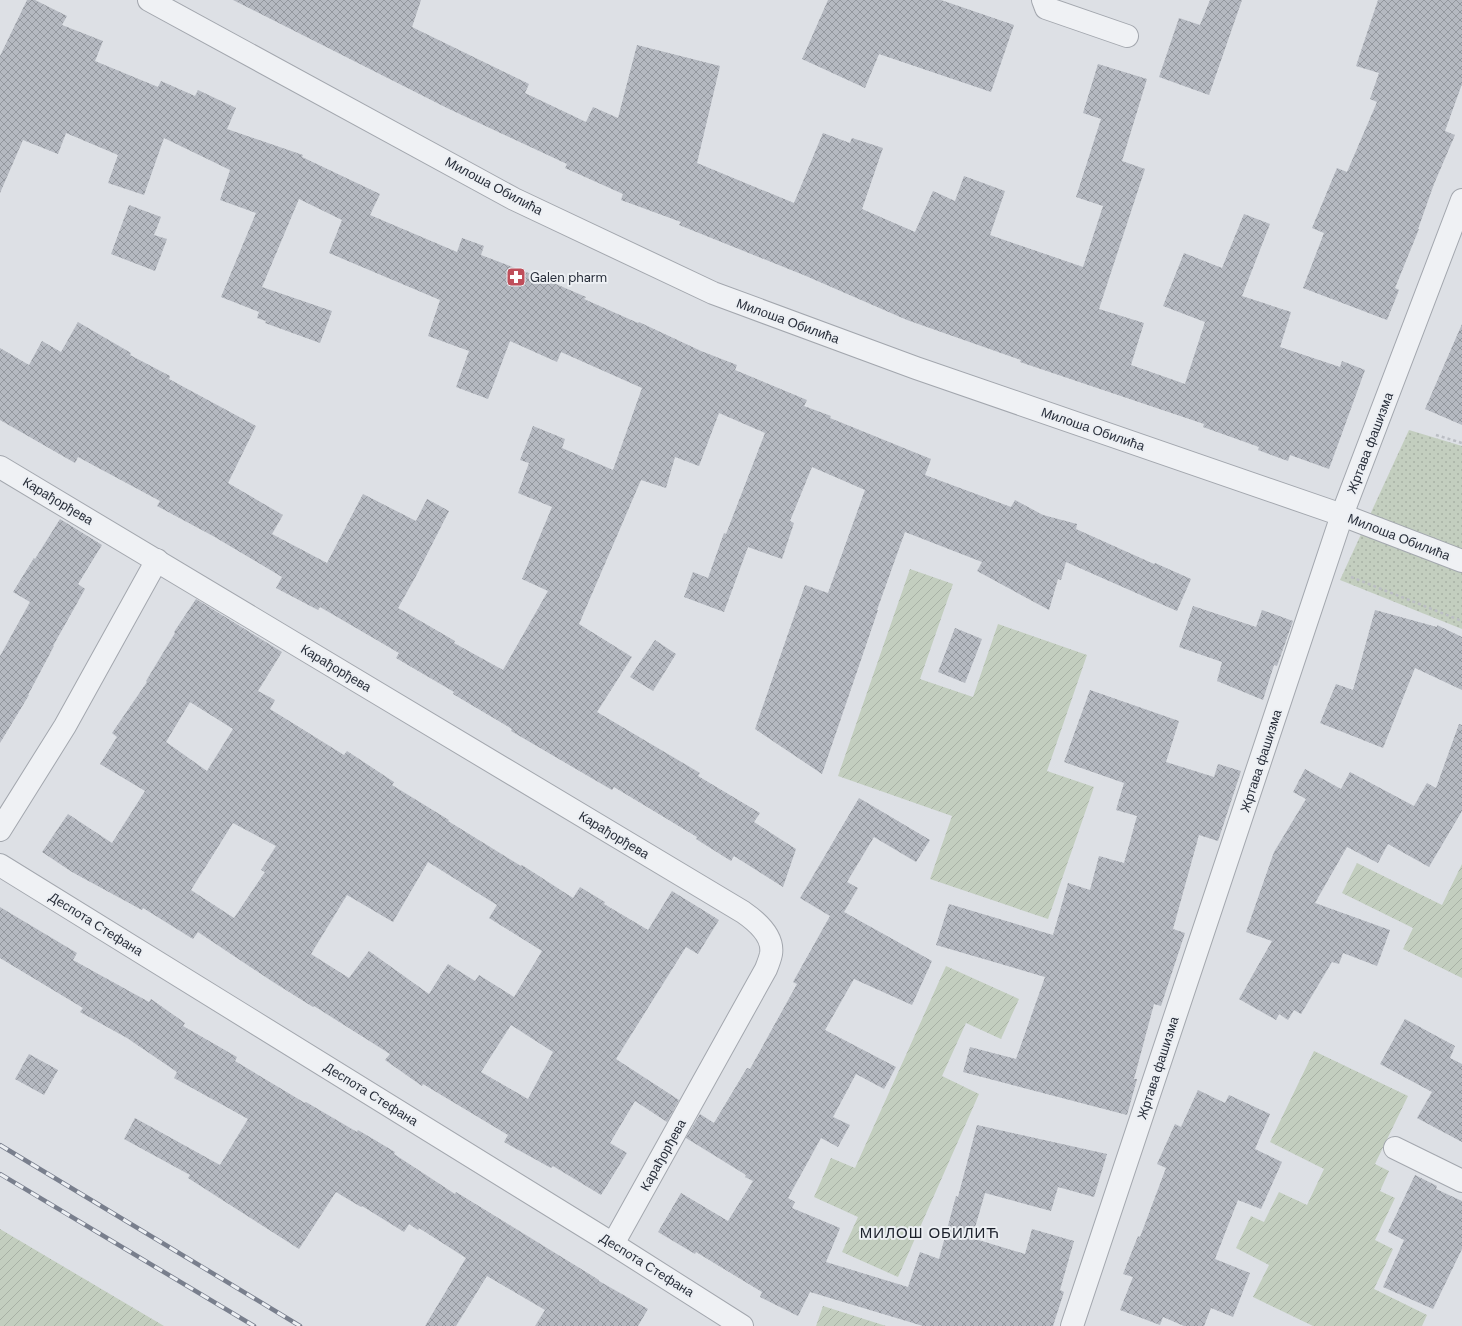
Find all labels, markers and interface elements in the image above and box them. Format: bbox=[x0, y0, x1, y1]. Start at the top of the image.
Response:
street label: Милоша Обилића bbox=[442, 153, 546, 219]
pharmacy icon: Galen pharm bbox=[505, 266, 527, 288]
place label: Galen pharm bbox=[530, 269, 607, 286]
street label: Милоша Обилића bbox=[734, 294, 843, 348]
street label: Жртава фашизма bbox=[1343, 389, 1397, 496]
street label: Милоша Обилића bbox=[1039, 403, 1148, 455]
street label: Карађорђева bbox=[20, 473, 97, 529]
street label: Милоша Обилића bbox=[1345, 510, 1453, 565]
street label: Карађорђева bbox=[298, 640, 375, 696]
street label: Жртава фашизма bbox=[1236, 707, 1286, 815]
street label: Карађорђева bbox=[576, 807, 653, 863]
street label: Деспота Стефана bbox=[46, 888, 147, 960]
street label: Жртава фашизма bbox=[1133, 1014, 1183, 1122]
street label: Деспота Стефана bbox=[321, 1058, 422, 1130]
street label: Карађорђева bbox=[636, 1115, 690, 1194]
district label: МИЛОШ ОБИЛИЋ bbox=[860, 1223, 1000, 1243]
street label: Деспота Стефана bbox=[597, 1229, 698, 1301]

